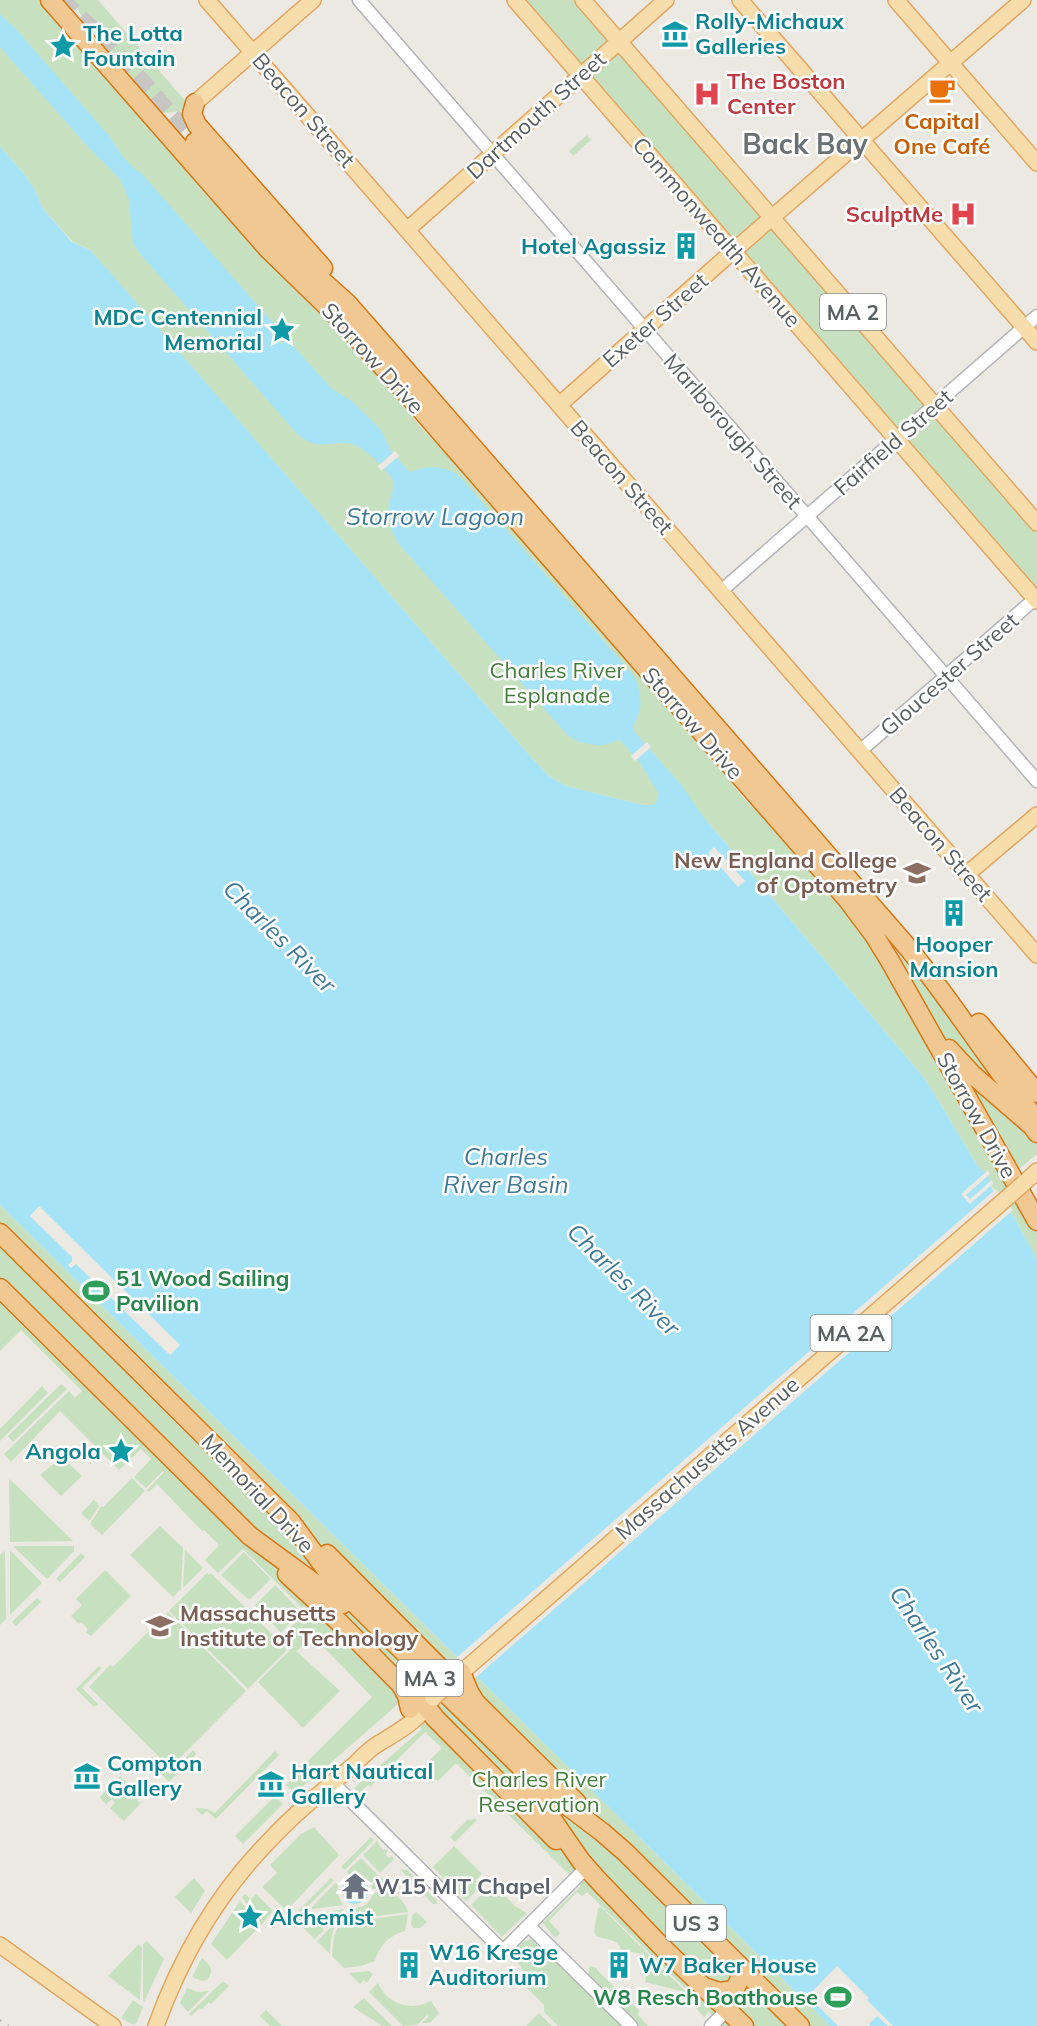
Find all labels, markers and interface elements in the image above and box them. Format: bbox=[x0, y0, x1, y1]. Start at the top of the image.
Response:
place label: Rolly-Michaux Galleries bbox=[695, 7, 845, 60]
place label: The Lotta Fountain bbox=[83, 19, 183, 72]
museum icon: Rolly-Michaux Galleries bbox=[660, 19, 690, 49]
place icon: The Lotta Fountain bbox=[48, 31, 78, 61]
street label: Dartmouth Street bbox=[461, 45, 612, 185]
street label: Beacon Street bbox=[247, 47, 362, 173]
place label: The Boston Center bbox=[727, 67, 846, 120]
cafe icon: Capital One Café bbox=[927, 75, 957, 105]
hospital icon: The Boston Center bbox=[692, 79, 722, 109]
place label: Capital One Café bbox=[894, 107, 990, 160]
district label: Back Bay bbox=[742, 126, 869, 161]
street label: Commonwealth Avenue bbox=[627, 131, 807, 333]
hospital icon: SculptMe bbox=[948, 199, 978, 229]
place label: SculptMe bbox=[846, 200, 943, 228]
building icon: Hotel Agassiz bbox=[671, 231, 701, 261]
place label: Hotel Agassiz bbox=[521, 232, 666, 260]
street label: Exeter Street bbox=[597, 266, 714, 373]
road number: MA 2 bbox=[820, 294, 886, 330]
street label: Storrow Drive bbox=[316, 297, 430, 419]
place label: MDC Centennial Memorial bbox=[93, 303, 262, 356]
place icon: MDC Centennial Memorial bbox=[267, 315, 297, 345]
street label: Marlborough Street bbox=[658, 348, 808, 515]
street label: Fairfield Street bbox=[828, 383, 958, 501]
street label: Beacon Street bbox=[565, 414, 680, 540]
water label: Storrow Lagoon bbox=[346, 501, 524, 531]
street label: Gloucester Street bbox=[874, 606, 1024, 742]
park label: Charles River Esplanade bbox=[490, 656, 624, 709]
street label: Storrow Drive bbox=[636, 661, 750, 785]
street label: Beacon Street bbox=[884, 781, 999, 907]
place label: New England College of Optometry bbox=[674, 846, 897, 899]
school or university icon: New England College of Optometry bbox=[902, 858, 932, 888]
water label: Charles River bbox=[217, 873, 344, 1000]
building icon: Hooper Mansion bbox=[939, 898, 969, 928]
place label: Hooper Mansion bbox=[909, 930, 999, 983]
street label: Storrow Drive bbox=[931, 1047, 1023, 1183]
water label: Charles River Basin bbox=[443, 1141, 569, 1199]
water label: Charles River bbox=[561, 1216, 688, 1343]
place label: 51 Wood Sailing Pavilion bbox=[116, 1264, 289, 1317]
sports icon: 51 Wood Sailing Pavilion bbox=[81, 1276, 111, 1306]
road number: MA 2A bbox=[810, 1315, 892, 1351]
street label: Massachusetts Avenue bbox=[609, 1370, 805, 1546]
street label: Memorial Drive bbox=[195, 1427, 321, 1559]
place icon: Angola bbox=[106, 1436, 136, 1466]
place label: Angola bbox=[25, 1437, 101, 1465]
water label: Charles River bbox=[883, 1580, 991, 1719]
place label: Massachusetts Institute of Technology bbox=[180, 1599, 418, 1652]
school or university icon: Massachusetts Institute of Technology bbox=[145, 1611, 175, 1641]
road number: MA 3 bbox=[397, 1660, 463, 1696]
place label: Compton Gallery bbox=[107, 1749, 202, 1802]
place label: Hart Nautical Gallery bbox=[291, 1757, 433, 1810]
museum icon: Compton Gallery bbox=[72, 1761, 102, 1791]
park label: Charles River Reservation bbox=[472, 1765, 606, 1818]
museum icon: Hart Nautical Gallery bbox=[256, 1769, 286, 1799]
temple icon: W15 MIT Chapel bbox=[340, 1871, 370, 1901]
place label: W15 MIT Chapel bbox=[375, 1872, 551, 1900]
place icon: Alchemist bbox=[235, 1902, 265, 1932]
place label: Alchemist bbox=[270, 1903, 373, 1931]
road number: US 3 bbox=[666, 1905, 726, 1941]
place label: W16 Kresge Auditorium bbox=[429, 1938, 558, 1991]
building icon: W16 Kresge Auditorium bbox=[394, 1950, 424, 1980]
building icon: W7 Baker House bbox=[604, 1950, 634, 1980]
place label: W7 Baker House bbox=[639, 1951, 817, 1979]
sports icon: W8 Resch Boathouse bbox=[823, 1982, 853, 2012]
place label: W8 Resch Boathouse bbox=[593, 1983, 818, 2011]

